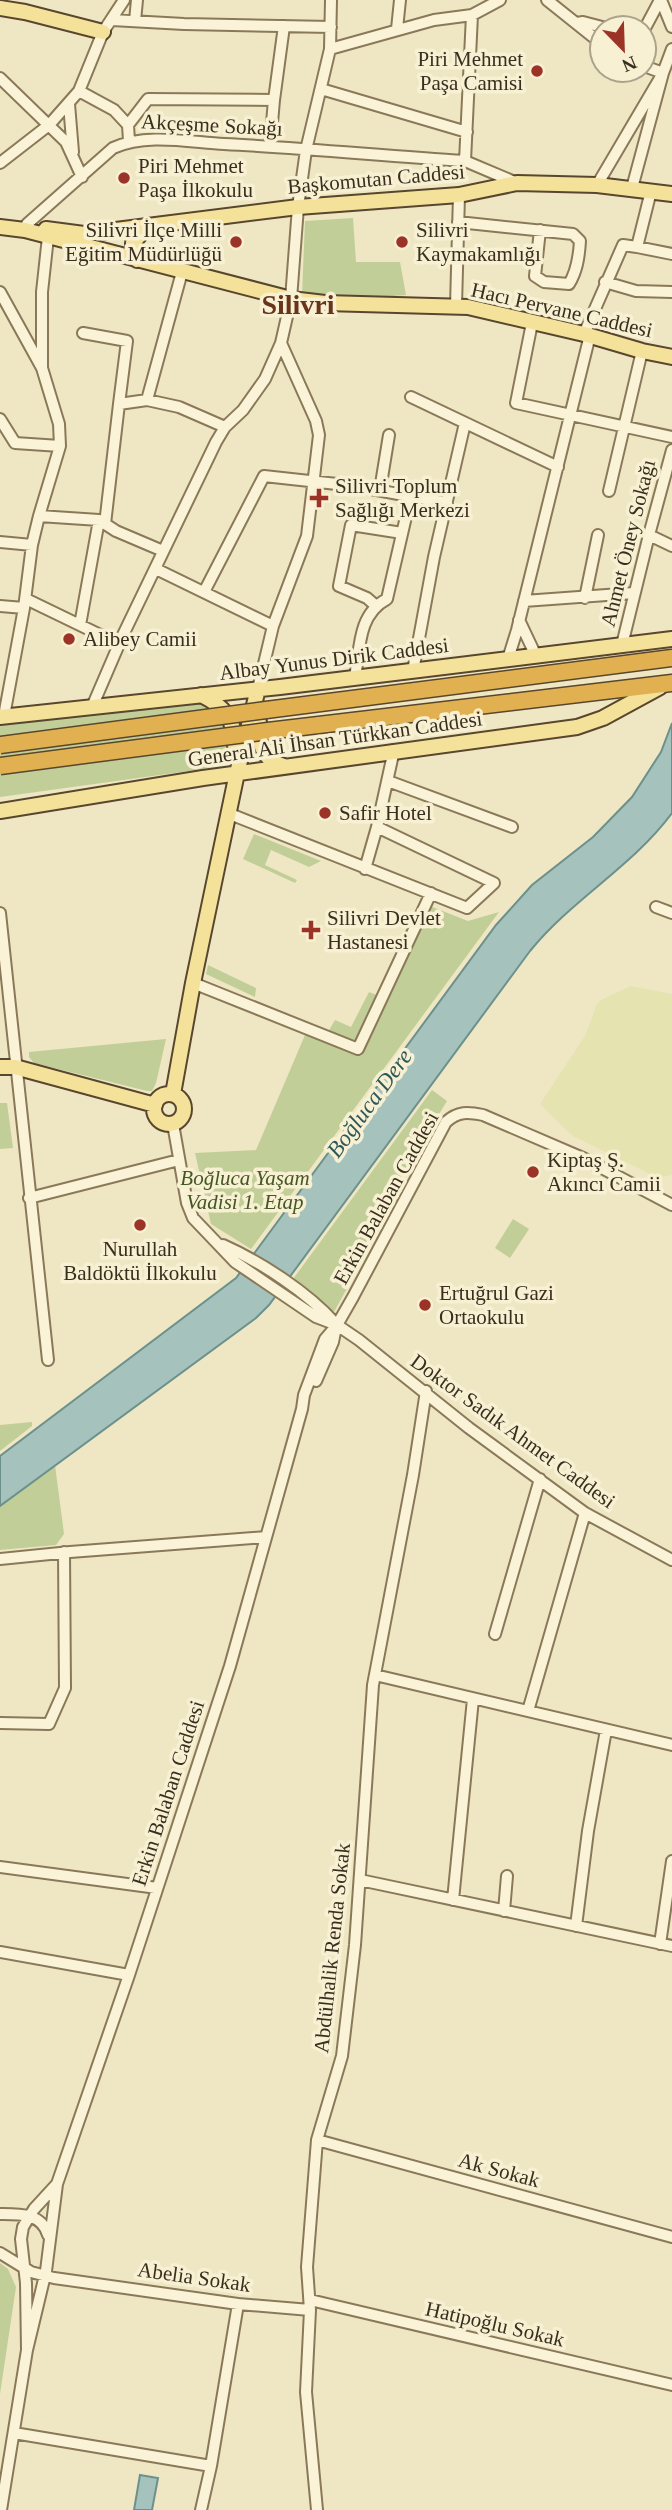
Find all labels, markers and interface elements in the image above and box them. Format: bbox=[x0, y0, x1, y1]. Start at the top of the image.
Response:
north arrow bbox=[588, 14, 658, 84]
place label: Piri Mehmet Paşa Camisi bbox=[417, 47, 523, 95]
text: N bbox=[619, 52, 640, 77]
marker: Piri Mehmet Paşa Camisi bbox=[529, 63, 545, 79]
street label: Akçeşme Sokağı bbox=[141, 109, 284, 141]
place label: Piri Mehmet Paşa İlkokulu bbox=[138, 154, 253, 202]
street label: Başkomutan Caddesi bbox=[286, 159, 466, 199]
marker: Piri Mehmet Paşa İlkokulu bbox=[116, 170, 132, 186]
place label: Silivri İlçe Milli Eğitim Müdürlüğü bbox=[65, 218, 222, 266]
place label: Silivri Kaymakamlığı bbox=[416, 218, 541, 266]
marker: Silivri İlçe Milli Eğitim Müdürlüğü bbox=[228, 234, 244, 250]
marker: Silivri Kaymakamlığı bbox=[394, 234, 410, 250]
street label: Hacı Pervane Caddesi bbox=[469, 277, 655, 343]
district label: Silivri bbox=[261, 289, 335, 320]
street label: Ahmet Öney Sokağı bbox=[596, 457, 660, 629]
place label: Silivri Toplum Sağlığı Merkezi bbox=[335, 474, 470, 522]
marker: Silivri Toplum Sağlığı Merkezi bbox=[309, 488, 329, 508]
place label: Alibey Camii bbox=[83, 627, 197, 651]
marker: Alibey Camii bbox=[61, 631, 77, 647]
street label: Albay Yunus Dirik Caddesi bbox=[218, 633, 450, 685]
street label: General Ali İhsan Türkkan Caddesi bbox=[186, 706, 484, 772]
place label: Safir Hotel bbox=[339, 801, 432, 825]
marker: Safir Hotel bbox=[317, 805, 333, 821]
place label: Silivri Devlet Hastanesi bbox=[327, 906, 441, 954]
marker: Silivri Devlet Hastanesi bbox=[301, 920, 321, 940]
water label: Boğluca Dere bbox=[322, 1044, 417, 1162]
street label: Erkin Balaban Caddesi bbox=[329, 1107, 444, 1288]
place label: Kiptaş Ş. Akıncı Camii bbox=[547, 1148, 661, 1196]
marker: Kiptaş Ş. Akıncı Camii bbox=[525, 1164, 541, 1180]
park label: Boğluca Yaşam Vadisi 1. Etap bbox=[180, 1166, 310, 1214]
marker: Nurullah Baldöktü İlkokulu bbox=[132, 1217, 148, 1233]
place label: Nurullah Baldöktü İlkokulu bbox=[63, 1237, 217, 1285]
place label: Ertuğrul Gazi Ortaokulu bbox=[439, 1281, 554, 1329]
marker: Ertuğrul Gazi Ortaokulu bbox=[417, 1297, 433, 1313]
street label: Doktor Sadık Ahmet Caddesi bbox=[406, 1349, 620, 1513]
street label: Erkin Balaban Caddesi bbox=[127, 1697, 209, 1889]
street label: Abdülhalik Renda Sokak bbox=[309, 1841, 355, 2054]
street label: Ak Sokak bbox=[456, 2148, 543, 2193]
street label: Abelia Sokak bbox=[136, 2257, 252, 2297]
street label: Hatipoğlu Sokak bbox=[423, 2296, 567, 2352]

